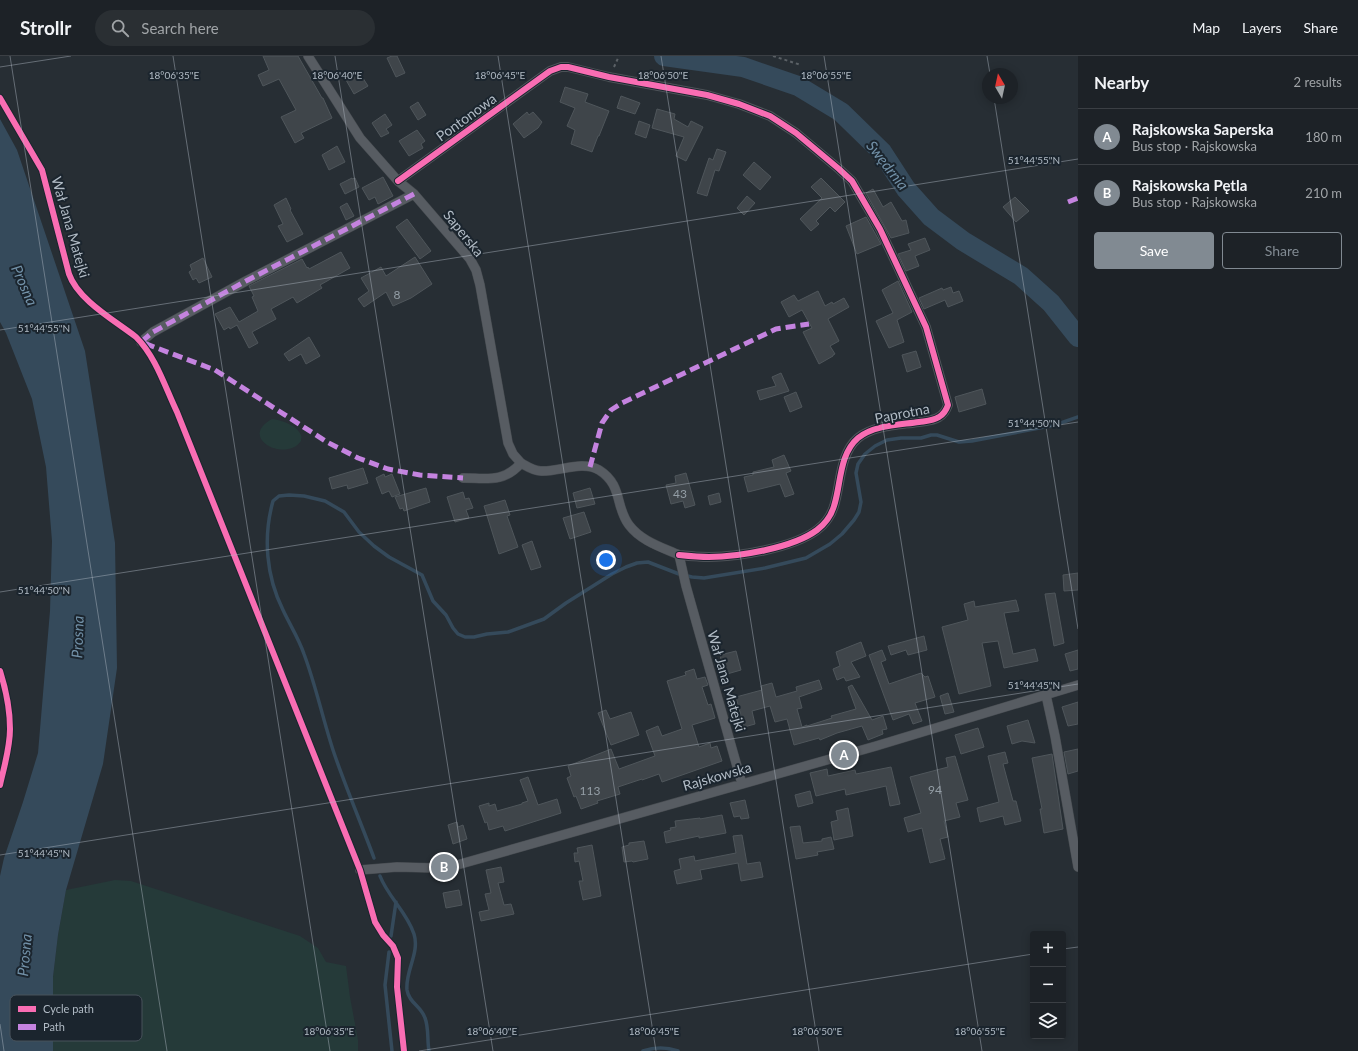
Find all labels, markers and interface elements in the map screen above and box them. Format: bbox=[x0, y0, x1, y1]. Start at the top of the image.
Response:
search box bbox=[95, 10, 375, 46]
text: Strollr bbox=[20, 16, 71, 39]
icon: search bbox=[109, 17, 131, 39]
text: Search here bbox=[141, 19, 219, 37]
text: Map bbox=[1192, 19, 1220, 36]
text: Layers bbox=[1242, 19, 1282, 36]
text: Share bbox=[1304, 19, 1338, 36]
north arrow bbox=[982, 68, 1018, 104]
text: 18°06'35"E bbox=[149, 69, 199, 81]
text: 18°06'40"E bbox=[312, 69, 362, 81]
text: 18°06'45"E bbox=[475, 69, 525, 81]
text: 18°06'50"E bbox=[638, 69, 688, 81]
text: 18°06'55"E bbox=[801, 69, 851, 81]
text: Nearby bbox=[1094, 72, 1149, 93]
text: 2 results bbox=[1294, 74, 1342, 90]
street label: Pontonowa bbox=[433, 89, 499, 144]
text: Rajskowska Saperska bbox=[1132, 120, 1274, 138]
text: A bbox=[1102, 129, 1112, 145]
text: 180 m bbox=[1305, 129, 1342, 145]
water label: Swędrnia bbox=[863, 137, 913, 193]
text: Bus stop · Rajskowska bbox=[1132, 138, 1257, 154]
text: 51°44'55"N bbox=[1008, 154, 1060, 166]
street label: Wał Jana Matejki bbox=[48, 174, 94, 280]
text: Rajskowska Pętla bbox=[1132, 176, 1247, 194]
text: B bbox=[1103, 185, 1111, 201]
text: 210 m bbox=[1305, 185, 1342, 201]
text: Bus stop · Rajskowska bbox=[1132, 194, 1257, 210]
street label: Saperska bbox=[440, 206, 488, 260]
button: Save bbox=[1094, 232, 1214, 269]
button: Share bbox=[1222, 232, 1342, 269]
water label: Prosna bbox=[8, 262, 42, 308]
house number: 8 bbox=[394, 287, 401, 302]
text: 51°44'55"N bbox=[18, 322, 70, 334]
street label: Paprotna bbox=[873, 399, 931, 427]
text: 51°44'50"N bbox=[1008, 417, 1060, 429]
house number: 43 bbox=[673, 486, 687, 501]
your location bbox=[596, 550, 616, 570]
text: 51°44'50"N bbox=[18, 584, 70, 596]
water label: Prosna bbox=[67, 615, 87, 659]
street label: Wał Jana Matejki bbox=[704, 628, 750, 734]
text: 51°44'45"N bbox=[1008, 679, 1060, 691]
pin: A bbox=[831, 740, 857, 770]
street label: Rajskowska bbox=[681, 758, 753, 794]
house number: 94 bbox=[928, 782, 942, 797]
house number: 113 bbox=[580, 783, 600, 798]
text: 51°44'45"N bbox=[18, 847, 70, 859]
pin: B bbox=[431, 852, 457, 882]
map controls bbox=[1030, 931, 1066, 1039]
button: + bbox=[1030, 931, 1066, 967]
water label: Prosna bbox=[13, 933, 35, 977]
button: − bbox=[1030, 967, 1066, 1003]
legend bbox=[10, 995, 142, 1041]
text: Cycle path bbox=[43, 1002, 94, 1015]
button: layers bbox=[1030, 1003, 1066, 1039]
text: Path bbox=[43, 1020, 65, 1033]
text: 18°06'35"E bbox=[304, 1025, 354, 1037]
text: 18°06'40"E bbox=[467, 1025, 517, 1037]
text: 18°06'45"E bbox=[629, 1025, 679, 1037]
text: 18°06'50"E bbox=[792, 1025, 842, 1037]
text: 18°06'55"E bbox=[955, 1025, 1005, 1037]

